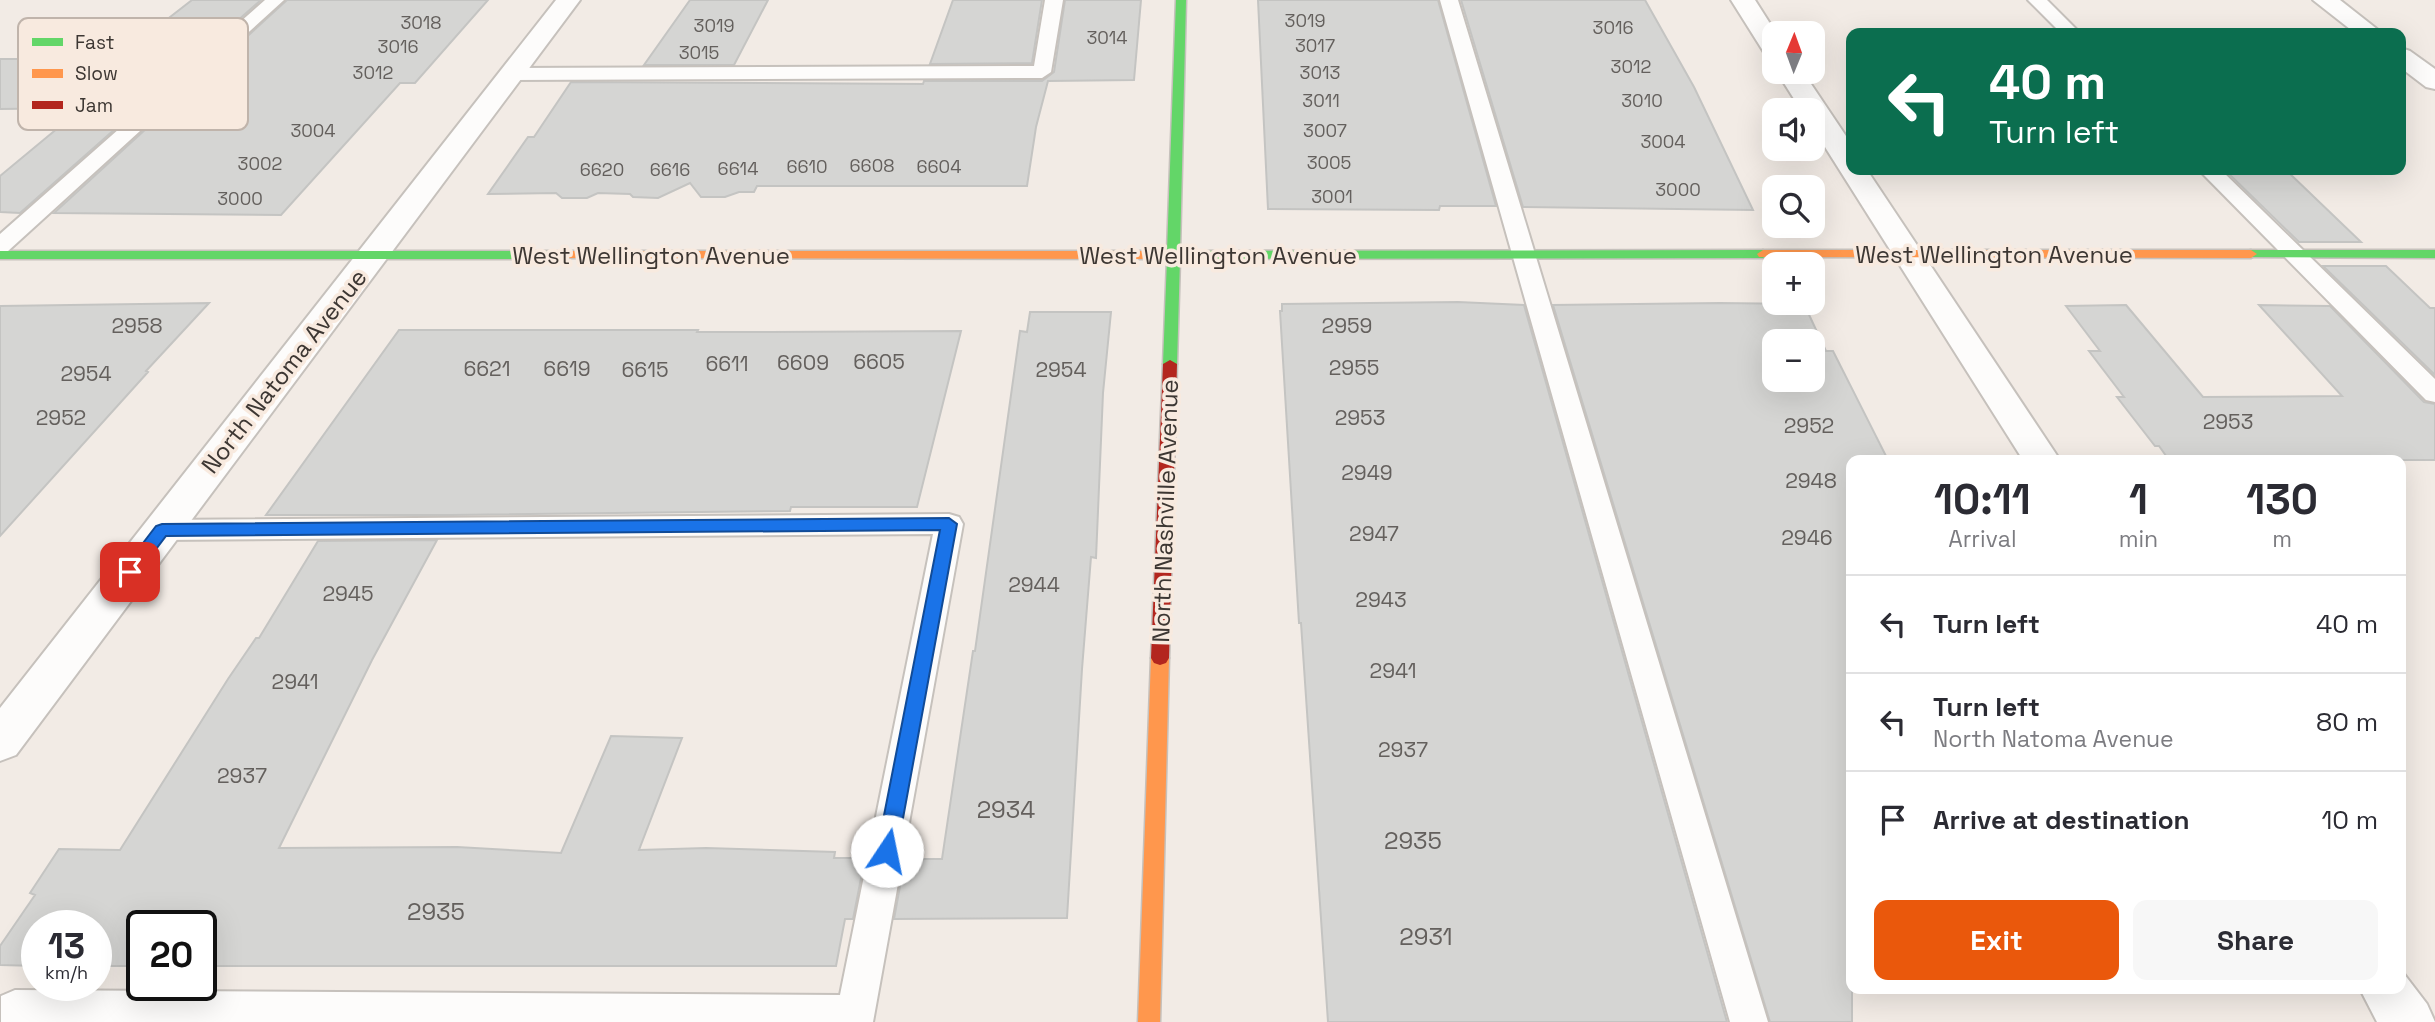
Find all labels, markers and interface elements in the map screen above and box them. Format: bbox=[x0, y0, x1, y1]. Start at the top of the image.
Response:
house number: 3019 bbox=[1285, 9, 1325, 32]
house number: 3018 bbox=[400, 11, 442, 34]
house number: 3019 bbox=[694, 14, 734, 37]
house number: 3016 bbox=[1593, 16, 1633, 39]
legend bbox=[18, 18, 248, 130]
north arrow bbox=[1762, 21, 1825, 84]
map controls bbox=[1762, 21, 1825, 392]
house number: 3014 bbox=[1086, 26, 1128, 49]
text: Fast bbox=[75, 30, 115, 55]
house number: 3017 bbox=[1295, 34, 1335, 57]
house number: 3016 bbox=[378, 35, 418, 58]
house number: 3015 bbox=[679, 41, 719, 64]
text: 40 m bbox=[1989, 51, 2106, 113]
house number: 3012 bbox=[1611, 55, 1651, 78]
icon: left bbox=[1874, 56, 1965, 147]
text: Slow bbox=[75, 61, 118, 86]
house number: 3012 bbox=[353, 61, 393, 84]
house number: 3013 bbox=[1300, 61, 1340, 84]
house number: 3011 bbox=[1302, 89, 1340, 112]
house number: 3010 bbox=[1621, 89, 1663, 112]
text: Jam bbox=[75, 93, 113, 118]
button: sound bbox=[1762, 98, 1825, 161]
text: Turn left bbox=[1989, 112, 2119, 152]
house number: 3004 bbox=[290, 119, 336, 142]
house number: 3007 bbox=[1303, 119, 1347, 142]
house number: 3004 bbox=[1640, 130, 1686, 153]
house number: 3005 bbox=[1307, 151, 1351, 174]
house number: 3002 bbox=[238, 152, 282, 175]
house number: 6608 bbox=[850, 154, 894, 177]
house number: 6610 bbox=[786, 155, 828, 178]
house number: 6604 bbox=[917, 155, 961, 178]
house number: 6614 bbox=[718, 157, 758, 180]
house number: 6620 bbox=[580, 158, 624, 181]
house number: 6616 bbox=[650, 158, 690, 181]
button: search bbox=[1762, 175, 1825, 238]
house number: 3000 bbox=[1655, 178, 1701, 201]
house number: 3001 bbox=[1311, 185, 1353, 208]
house number: 3000 bbox=[217, 187, 263, 210]
street label: West Wellington Avenue bbox=[1855, 239, 2133, 270]
street label: West Wellington Avenue bbox=[512, 240, 790, 271]
street label: West Wellington Avenue bbox=[1079, 240, 1357, 271]
button: + bbox=[1762, 252, 1825, 315]
street label: North Natoma Avenue bbox=[194, 262, 374, 480]
house number: 2958 bbox=[111, 312, 163, 339]
house number: 2959 bbox=[1322, 312, 1372, 339]
button: − bbox=[1762, 329, 1825, 392]
house number: 6605 bbox=[853, 348, 905, 375]
house number: 6609 bbox=[777, 349, 829, 376]
house number: 6611 bbox=[705, 350, 749, 377]
house number: 2955 bbox=[1329, 354, 1379, 381]
house number: 6621 bbox=[463, 355, 511, 382]
house number: 6619 bbox=[543, 355, 591, 382]
house number: 6615 bbox=[621, 356, 669, 383]
house number: 2954 bbox=[1035, 356, 1087, 383]
house number: 2954 bbox=[60, 360, 112, 387]
street label: North Nashville Avenue bbox=[1145, 379, 1185, 643]
house number: 2952 bbox=[36, 404, 86, 431]
house number: 2953 bbox=[1335, 404, 1385, 431]
house number: 2953 bbox=[2203, 408, 2253, 435]
house number: 2952 bbox=[1784, 412, 1834, 439]
house number: 2949 bbox=[1341, 459, 1393, 486]
house number: 2948 bbox=[1785, 467, 1837, 494]
text: 10:11 bbox=[1934, 473, 2031, 526]
text: 1 bbox=[2129, 473, 2148, 526]
text: 130 bbox=[2246, 473, 2318, 526]
house number: 2947 bbox=[1349, 520, 1399, 547]
house number: 2946 bbox=[1781, 524, 1833, 551]
text: Arrival bbox=[1948, 524, 2017, 554]
text: min bbox=[2119, 524, 2158, 554]
text: m bbox=[2272, 524, 2292, 554]
pin bbox=[100, 542, 160, 602]
icon: arrive bbox=[111, 553, 149, 591]
house number: 2944 bbox=[1008, 571, 1060, 598]
house number: 2945 bbox=[322, 580, 374, 607]
house number: 2943 bbox=[1355, 586, 1407, 613]
icon: left bbox=[1874, 605, 1912, 643]
text: Turn left bbox=[1933, 607, 2040, 641]
text: 40 m bbox=[2316, 607, 2378, 641]
house number: 2941 bbox=[1370, 657, 1416, 684]
house number: 2941 bbox=[272, 668, 318, 695]
text: Turn left bbox=[1933, 690, 2040, 724]
icon: left bbox=[1874, 703, 1912, 741]
text: 80 m bbox=[2316, 705, 2378, 739]
text: North Natoma Avenue bbox=[1933, 724, 2174, 754]
house number: 2937 bbox=[1378, 736, 1428, 763]
house number: 2937 bbox=[217, 762, 267, 789]
house number: 2934 bbox=[977, 794, 1035, 825]
icon: arrive bbox=[1874, 801, 1912, 839]
text: Arrive at destination bbox=[1933, 803, 2190, 837]
text: 10 m bbox=[2321, 803, 2378, 837]
position arrow bbox=[850, 814, 924, 888]
house number: 2935 bbox=[1384, 825, 1442, 856]
house number: 2935 bbox=[407, 896, 465, 927]
button: Exit bbox=[1874, 900, 2119, 980]
button: Share bbox=[2133, 900, 2378, 980]
speed limit sign: 20 bbox=[126, 910, 217, 1001]
house number: 2931 bbox=[1399, 921, 1453, 952]
text: 13 bbox=[48, 924, 85, 968]
text: km/h bbox=[45, 961, 88, 984]

